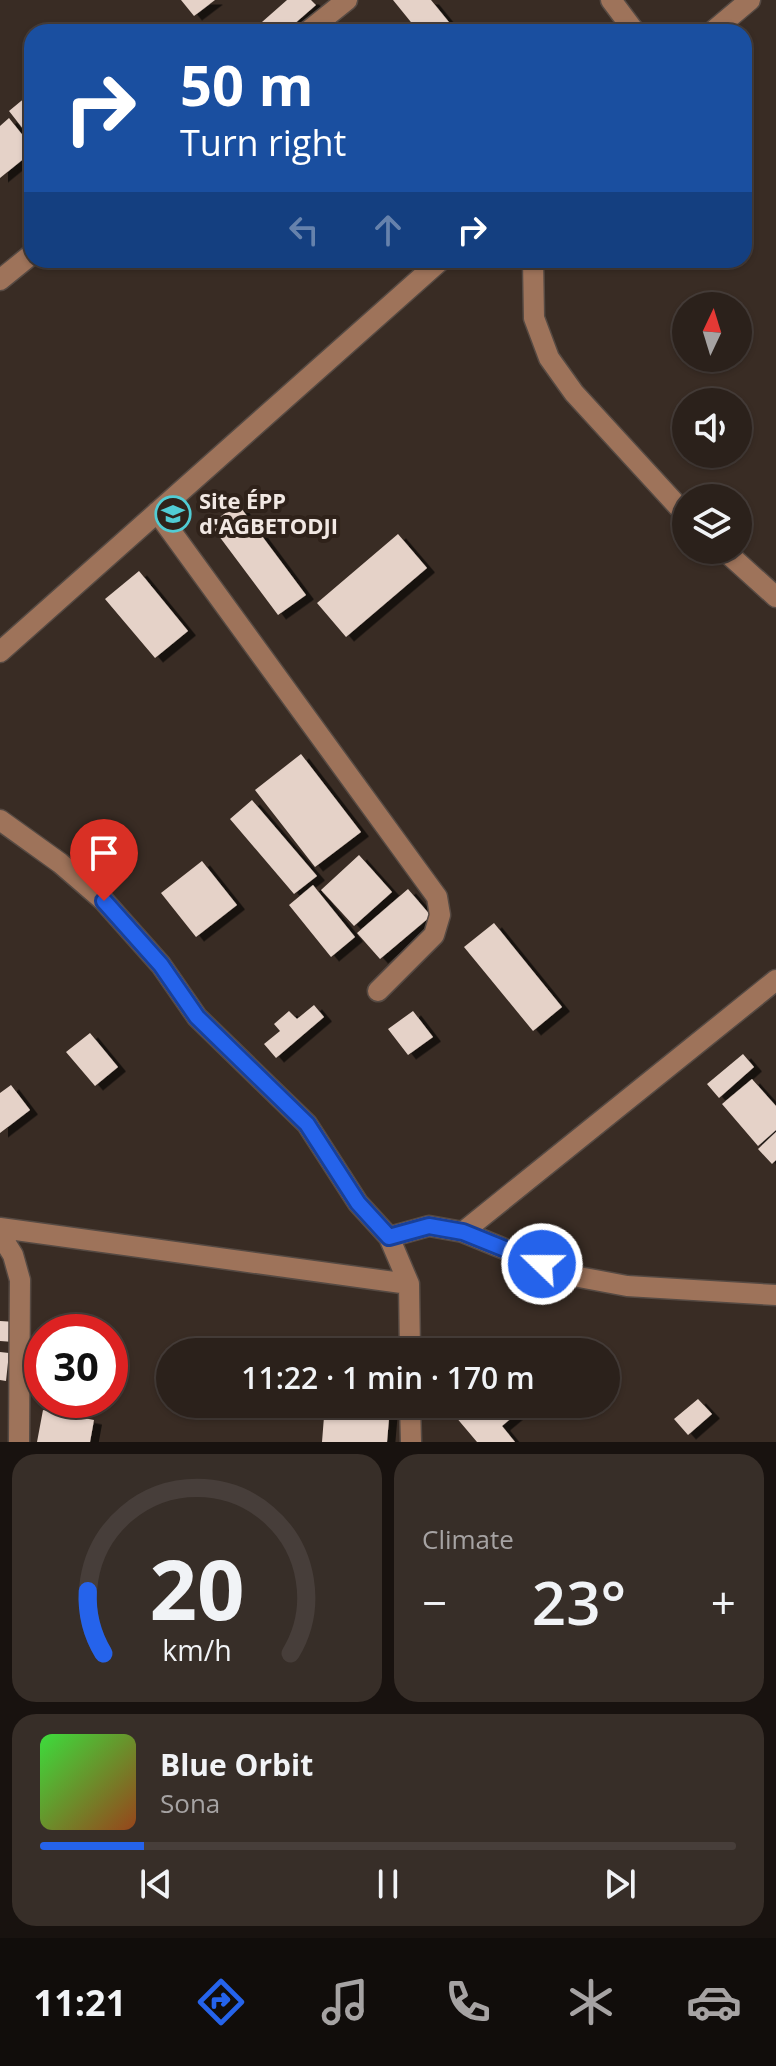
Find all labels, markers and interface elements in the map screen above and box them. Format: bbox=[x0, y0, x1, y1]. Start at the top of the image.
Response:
text: 50 m bbox=[180, 46, 314, 122]
icon: right bbox=[48, 56, 152, 160]
text: Turn right bbox=[180, 118, 346, 167]
icon: left bbox=[282, 208, 326, 252]
icon: ahead bbox=[366, 208, 410, 252]
icon: right bbox=[450, 208, 494, 252]
north arrow bbox=[672, 292, 752, 372]
map controls bbox=[672, 292, 752, 564]
button: sound bbox=[672, 388, 752, 468]
button: layers bbox=[672, 484, 752, 564]
place label: Site ÉPP d'AGBETODJI bbox=[199, 485, 338, 540]
school or university icon: Site ÉPP d'AGBETODJI bbox=[154, 495, 192, 533]
pin bbox=[70, 819, 138, 901]
icon: arrive bbox=[82, 831, 126, 875]
position arrow bbox=[500, 1222, 584, 1306]
speed limit sign: 30 bbox=[24, 1314, 128, 1418]
text: 11:22 · 1 min · 170 m bbox=[241, 1357, 535, 1398]
text: Climate bbox=[422, 1521, 514, 1557]
text: 20 bbox=[149, 1531, 245, 1644]
text: 23° bbox=[532, 1561, 626, 1643]
text: − bbox=[422, 1572, 447, 1632]
text: + bbox=[711, 1572, 736, 1632]
text: km/h bbox=[162, 1630, 232, 1669]
text: Blue Orbit bbox=[160, 1744, 313, 1785]
text: Sona bbox=[160, 1785, 220, 1821]
icon: previous bbox=[134, 1862, 178, 1906]
icon: pause bbox=[366, 1862, 410, 1906]
icon: next bbox=[598, 1862, 642, 1906]
icon: directions bbox=[193, 1974, 249, 2030]
icon: music bbox=[317, 1974, 373, 2030]
icon: phone bbox=[440, 1974, 496, 2030]
icon: climate bbox=[563, 1974, 619, 2030]
icon: car bbox=[686, 1974, 742, 2030]
text: 11:21 bbox=[34, 1978, 126, 2027]

